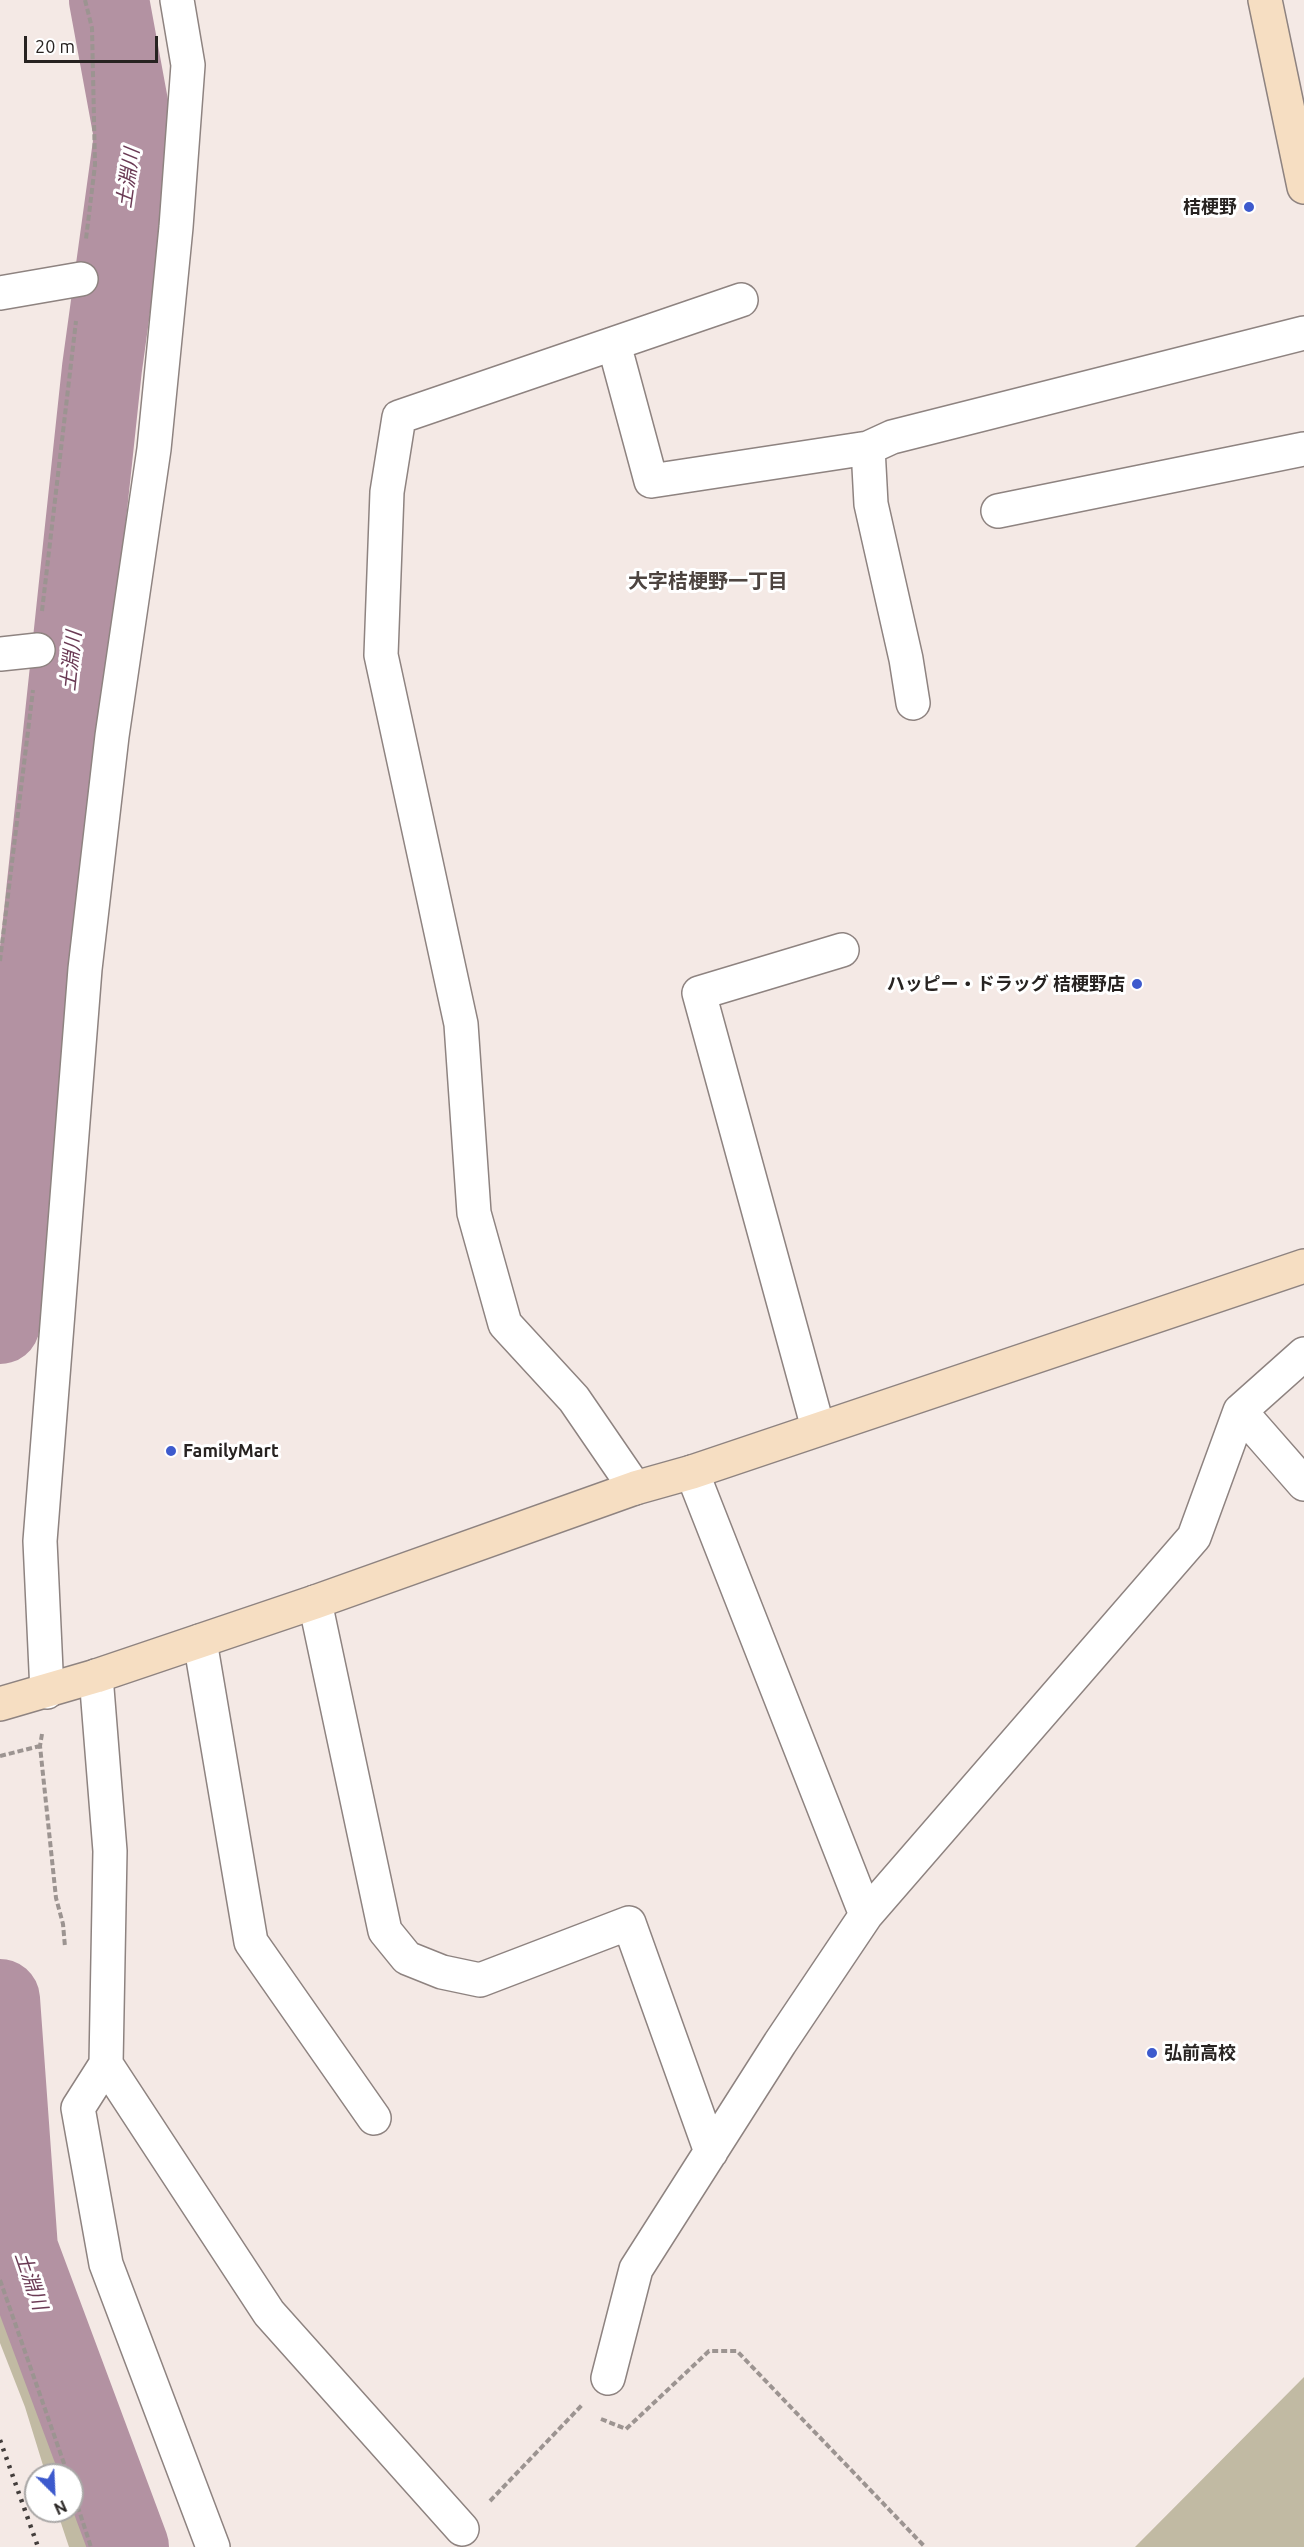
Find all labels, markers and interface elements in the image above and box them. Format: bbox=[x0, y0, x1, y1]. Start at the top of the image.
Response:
scale bar bbox=[27, 24, 160, 62]
text: 20 m bbox=[35, 36, 75, 56]
water label: 土淵川 bbox=[112, 147, 144, 209]
place label: 桔梗野 bbox=[1183, 196, 1237, 218]
marker: 桔梗野 bbox=[1242, 200, 1256, 214]
district label: 大字桔梗野一丁目 bbox=[628, 569, 788, 593]
water label: 土淵川 bbox=[56, 630, 86, 692]
place label: ハッピー・ドラッグ 桔梗野店 bbox=[887, 973, 1125, 995]
marker: ハッピー・ドラッグ 桔梗野店 bbox=[1130, 977, 1144, 991]
place label: FamilyMart bbox=[183, 1440, 279, 1462]
marker: FamilyMart bbox=[164, 1444, 178, 1458]
place label: 弘前高校 bbox=[1164, 2042, 1236, 2064]
marker: 弘前高校 bbox=[1145, 2046, 1159, 2060]
water label: 土淵川 bbox=[10, 2249, 52, 2313]
north arrow bbox=[24, 2463, 84, 2523]
text: N bbox=[51, 2497, 70, 2518]

